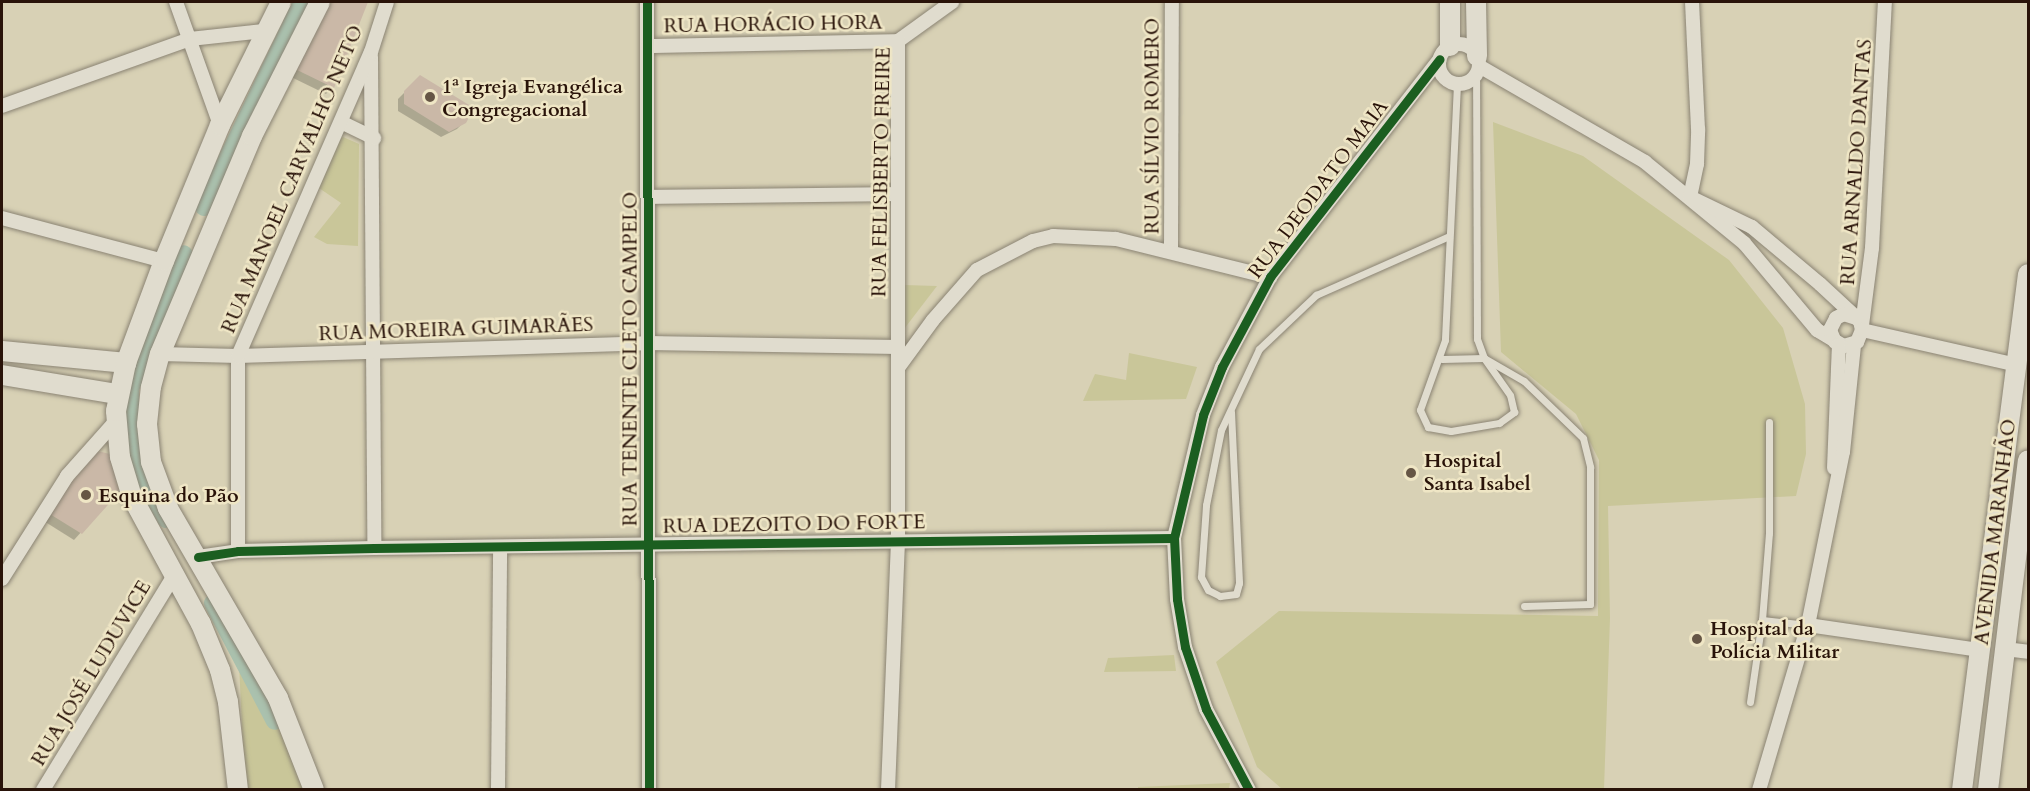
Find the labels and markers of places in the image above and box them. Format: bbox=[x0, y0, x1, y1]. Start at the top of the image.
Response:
place label: 1ª Igreja Evangélica Congregacional bbox=[442, 74, 623, 121]
marker: 1ª Igreja Evangélica Congregacional bbox=[423, 90, 437, 104]
place label: Hospital Santa Isabel bbox=[1424, 449, 1531, 496]
marker: Hospital Santa Isabel bbox=[1402, 464, 1420, 482]
place label: Esquina do Pão bbox=[98, 483, 239, 507]
marker: Esquina do Pão bbox=[79, 488, 93, 502]
place label: Hospital da Polícia Militar bbox=[1710, 616, 1839, 663]
marker: Hospital da Polícia Militar bbox=[1688, 630, 1706, 648]

